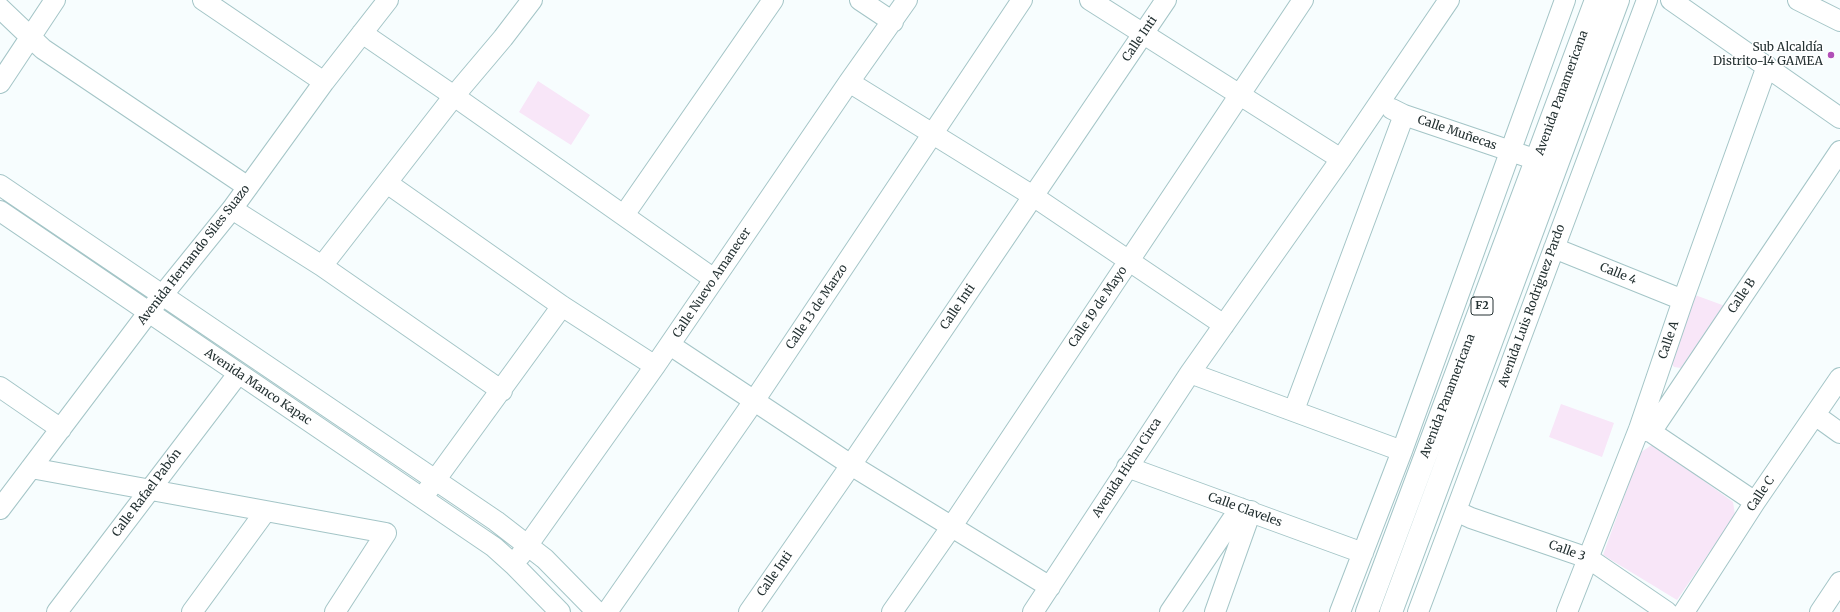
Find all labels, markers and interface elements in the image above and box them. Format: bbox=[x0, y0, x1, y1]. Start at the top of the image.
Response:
street label: Calle Inti bbox=[1120, 14, 1160, 64]
street label: Avenida Panamericana bbox=[1533, 29, 1591, 157]
place label: Sub Alcaldía Distrito-14 GAMEA bbox=[1713, 41, 1823, 69]
marker: Sub Alcaldía Distrito-14 GAMEA bbox=[1826, 50, 1836, 60]
street label: Calle Muñecas bbox=[1415, 113, 1499, 153]
street label: Avenida Hernando Siles Suazo bbox=[135, 182, 253, 328]
street label: Avenida Luis Rodriguez Pardo bbox=[1496, 223, 1568, 389]
street label: Calle Nuevo Amanecer bbox=[670, 225, 754, 341]
street label: Calle 4 bbox=[1598, 260, 1638, 288]
street label: Calle 13 de Marzo bbox=[783, 262, 851, 352]
street label: Calle 19 de Mayo bbox=[1066, 264, 1130, 350]
street label: Calle B bbox=[1725, 276, 1759, 316]
street label: Calle Inti bbox=[938, 282, 978, 332]
road number: F2 bbox=[1471, 297, 1493, 315]
street label: Calle A bbox=[1656, 319, 1682, 361]
street label: Avenida Panamericana bbox=[1418, 332, 1478, 460]
street label: Avenida Manco Kapac bbox=[202, 346, 314, 428]
street label: Avenida Hichu Circa bbox=[1090, 416, 1164, 520]
street label: Calle Rafael Pabón bbox=[109, 446, 185, 540]
street label: Calle C bbox=[1744, 474, 1778, 514]
street label: Calle Claveles bbox=[1206, 490, 1284, 530]
street label: Calle 3 bbox=[1547, 538, 1587, 564]
street label: Calle Inti bbox=[754, 549, 796, 599]

